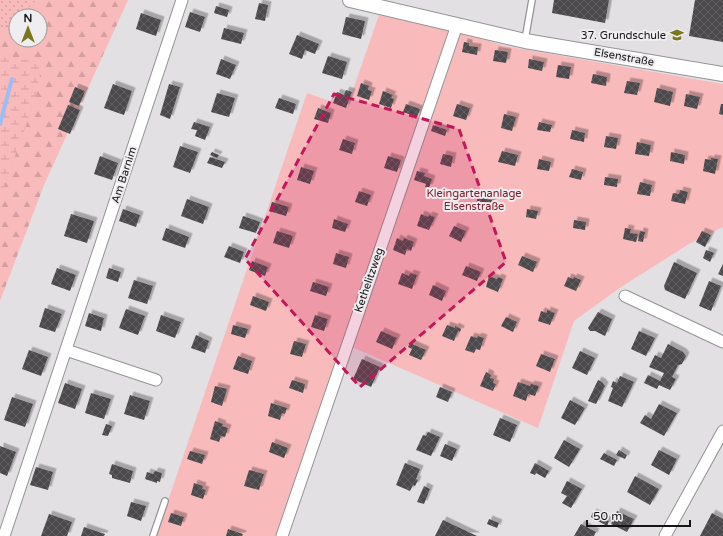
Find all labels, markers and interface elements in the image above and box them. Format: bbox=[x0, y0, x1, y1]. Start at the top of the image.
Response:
north arrow bbox=[8, 8, 48, 48]
text: N bbox=[24, 12, 32, 25]
school or university icon: 37. Grundschule bbox=[669, 27, 685, 43]
place label: 37. Grundschule bbox=[581, 29, 666, 42]
street label: Elsenstraße bbox=[593, 45, 655, 69]
street label: Am Barnim bbox=[109, 145, 139, 205]
park label: Kleingartenanlage Elsenstraße bbox=[426, 187, 522, 213]
street label: Kethelitzweg bbox=[352, 246, 386, 314]
scale bar bbox=[587, 502, 690, 528]
text: 50 m bbox=[593, 509, 622, 523]

